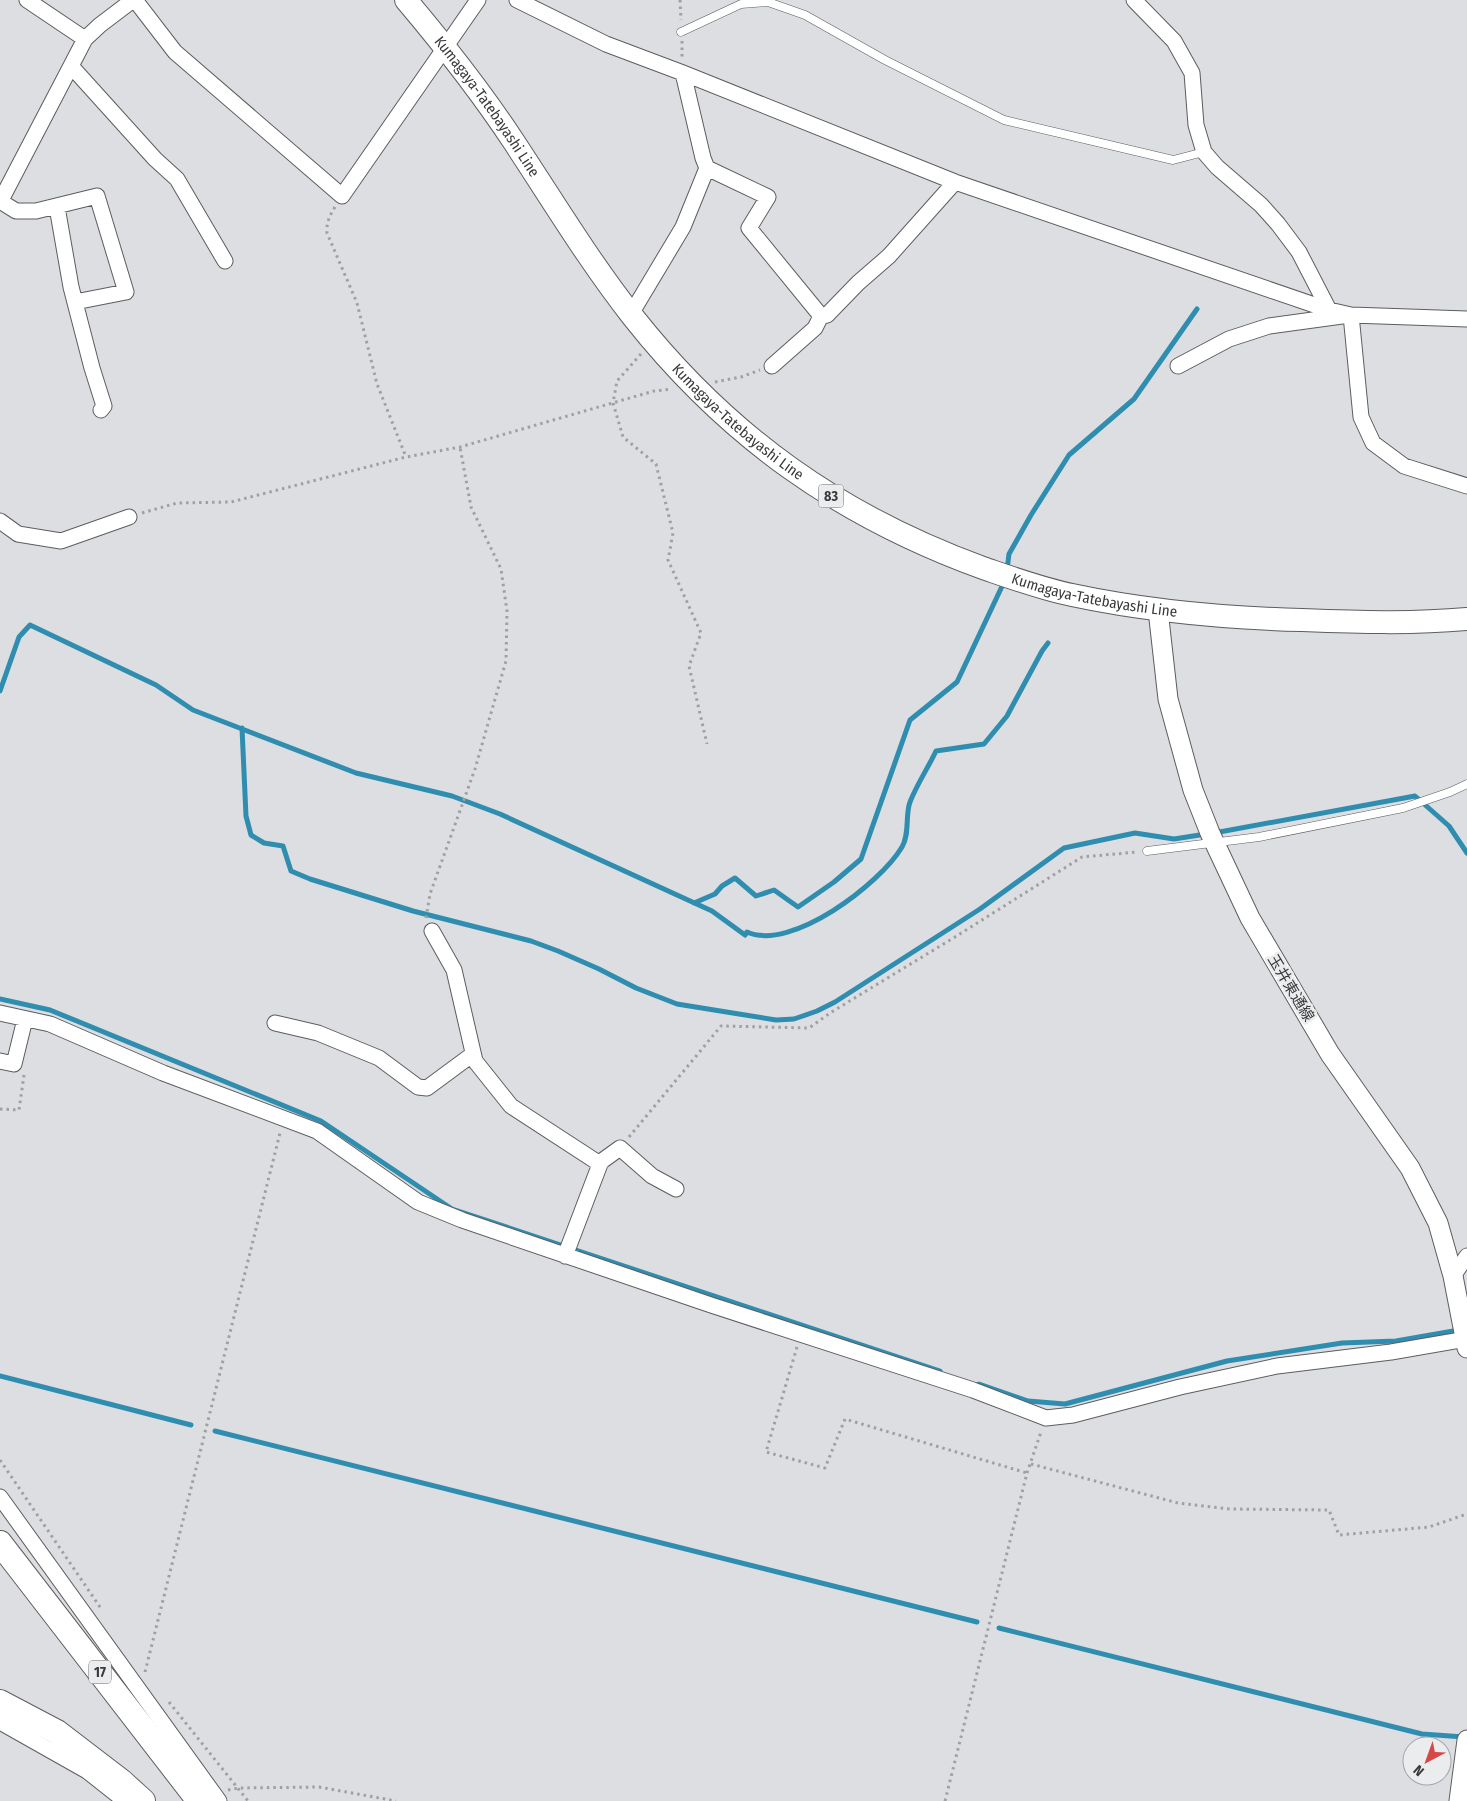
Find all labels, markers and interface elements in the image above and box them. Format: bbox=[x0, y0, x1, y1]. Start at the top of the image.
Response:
street label: Kumagaya-Tatebayashi Line bbox=[431, 33, 543, 180]
street label: Kumagaya-Tatebayashi Line bbox=[668, 360, 807, 484]
road number: 83 bbox=[818, 484, 844, 508]
street label: Kumagaya-Tatebayashi Line bbox=[1009, 570, 1178, 621]
street label: 玉井東通線 bbox=[1264, 951, 1318, 1025]
road number: 17 bbox=[89, 1660, 111, 1684]
north arrow bbox=[1402, 1736, 1452, 1786]
text: N bbox=[1410, 1761, 1428, 1780]

